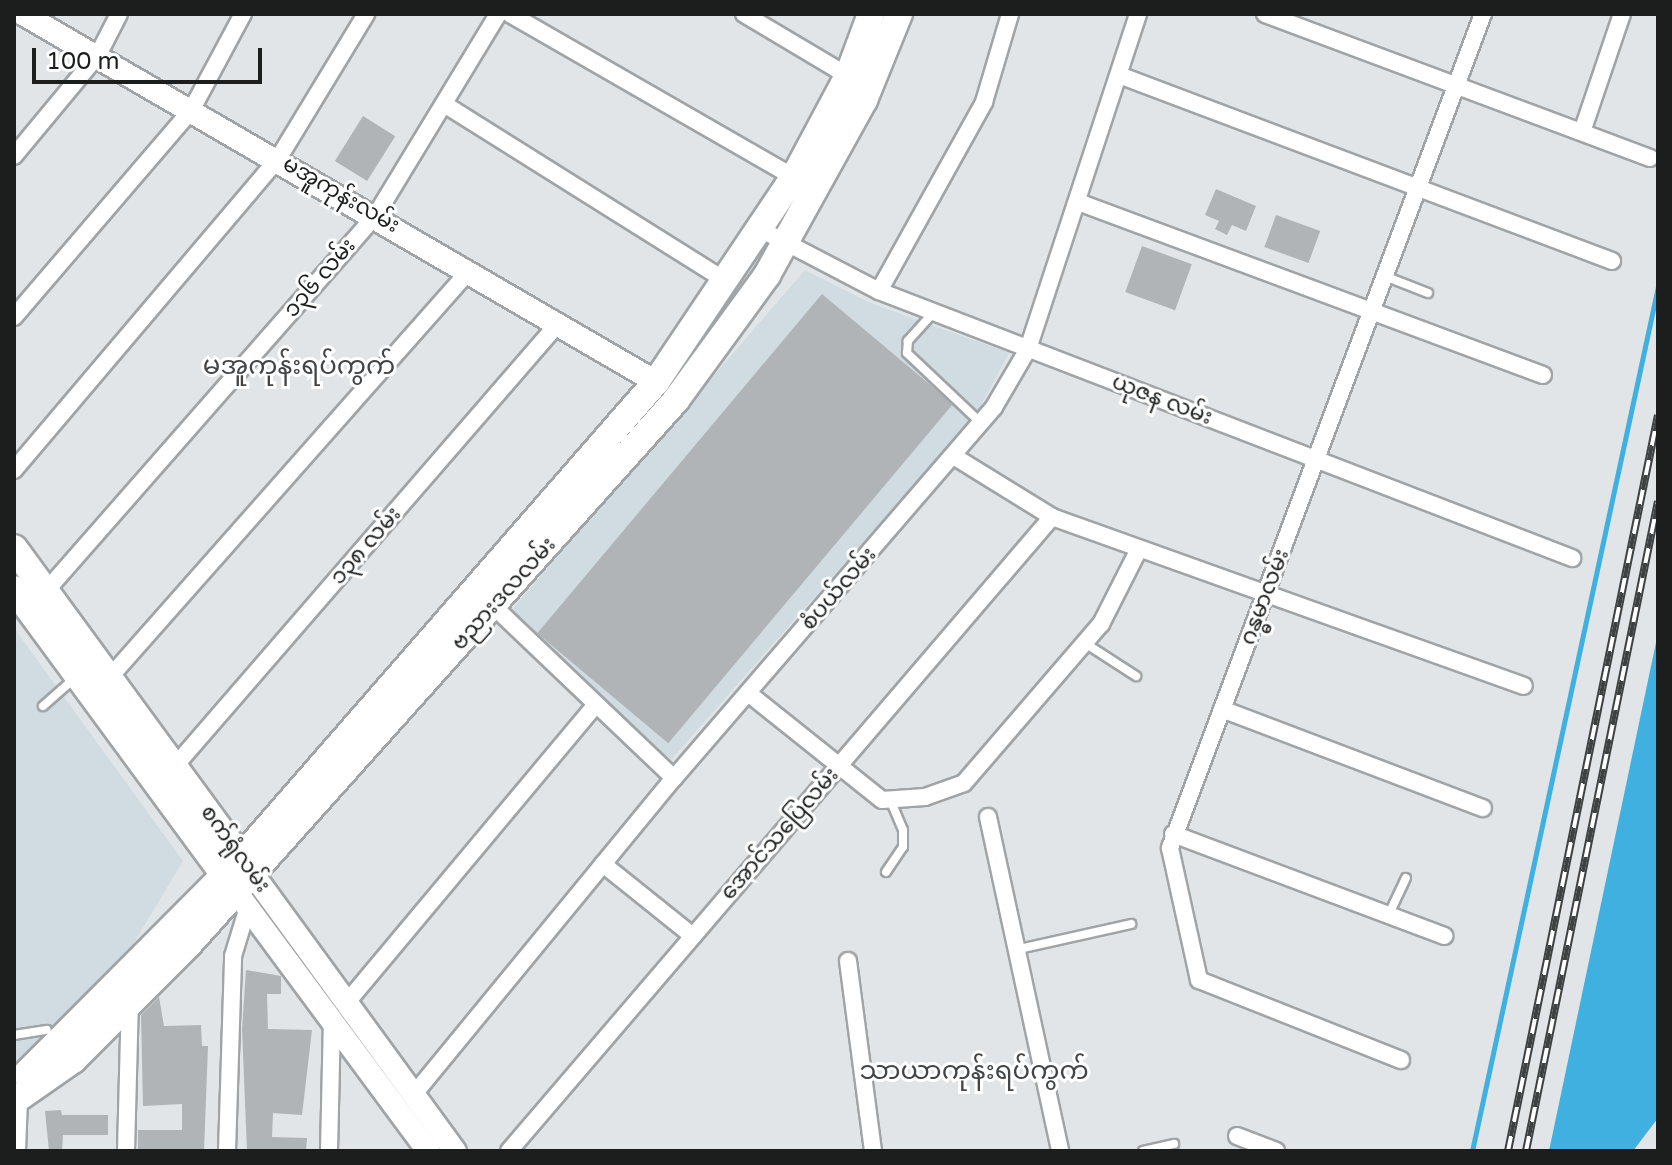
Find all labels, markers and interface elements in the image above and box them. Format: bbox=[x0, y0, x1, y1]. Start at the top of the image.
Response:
scale bar bbox=[36, 32, 266, 82]
text: 100 m bbox=[46, 47, 120, 76]
street label: မအူကုန်းလမ်း bbox=[278, 151, 404, 239]
street label: ၁၃၆ လမ်း bbox=[279, 233, 361, 323]
district label: မအူကုန်းရပ်ကွက် bbox=[203, 350, 395, 382]
street label: ယုဇန လမ်း bbox=[1108, 369, 1216, 431]
street label: ၁၃၈ လမ်း bbox=[325, 502, 407, 590]
street label: ဗညားဒလလမ်း bbox=[446, 532, 562, 656]
street label: စံပယ်လမ်း bbox=[796, 542, 882, 636]
street label: ဂန္ဓမာလမ်း bbox=[1235, 545, 1295, 649]
street label: အောင်သပြေလမ်း bbox=[715, 762, 845, 906]
street label: စက်ရုံလမ်း bbox=[194, 800, 276, 898]
district label: သာယာကုန်းရပ်ကွက် bbox=[859, 1055, 1089, 1087]

